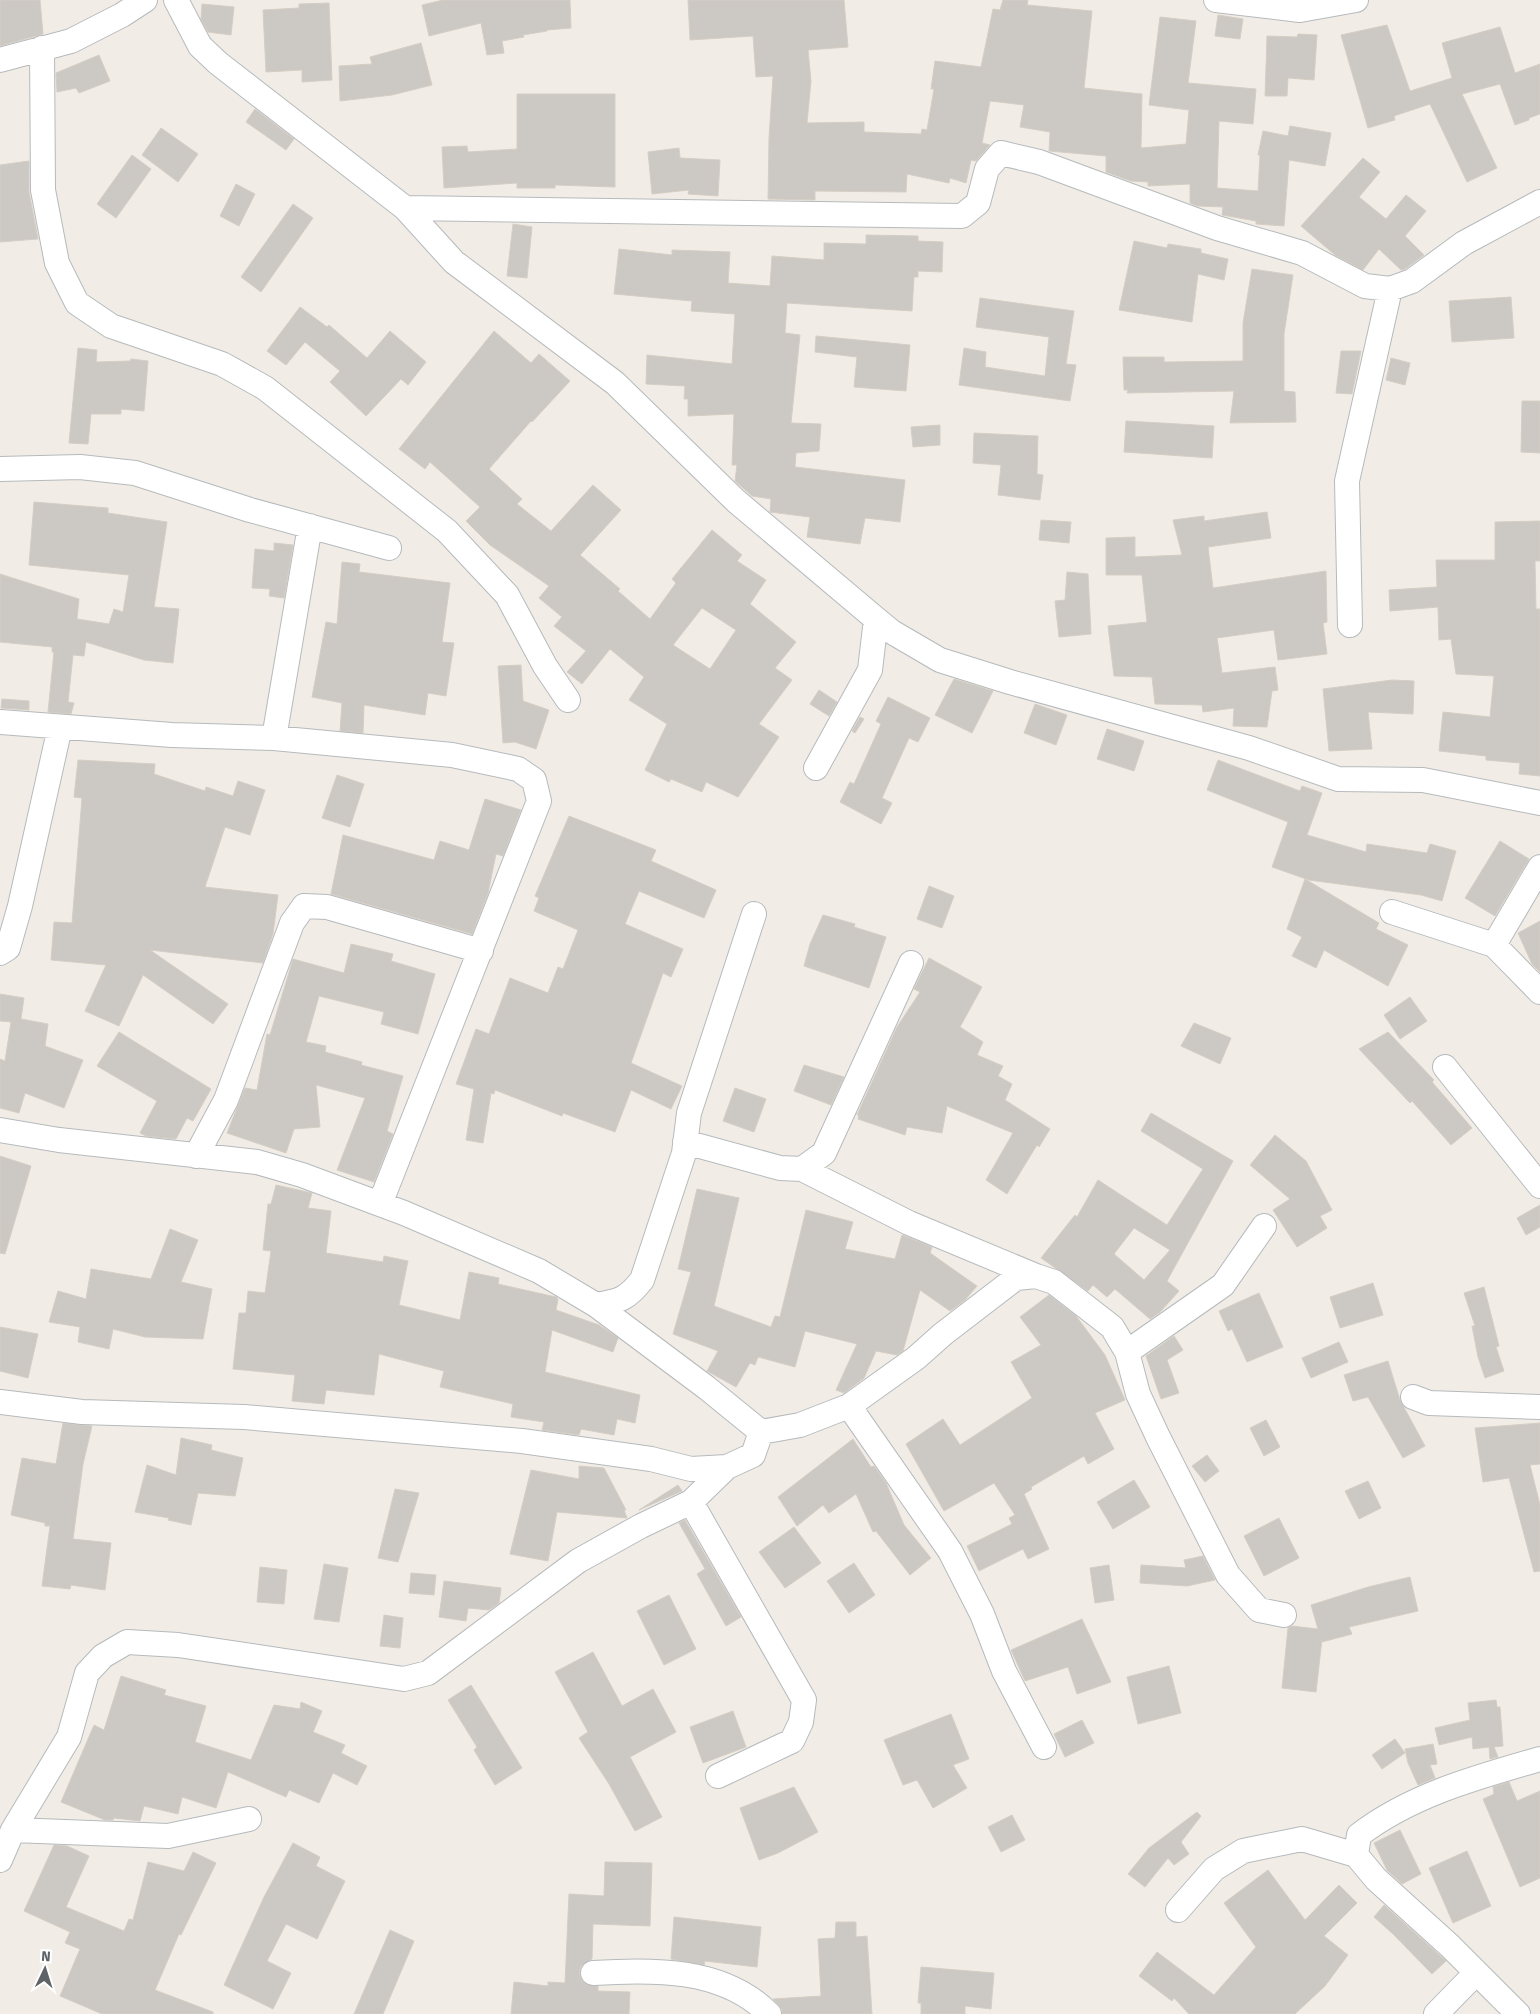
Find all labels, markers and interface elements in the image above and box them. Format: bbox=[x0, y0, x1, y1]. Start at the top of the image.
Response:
north arrow bbox=[20, 1944, 70, 1994]
text: N bbox=[41, 1948, 51, 1965]

